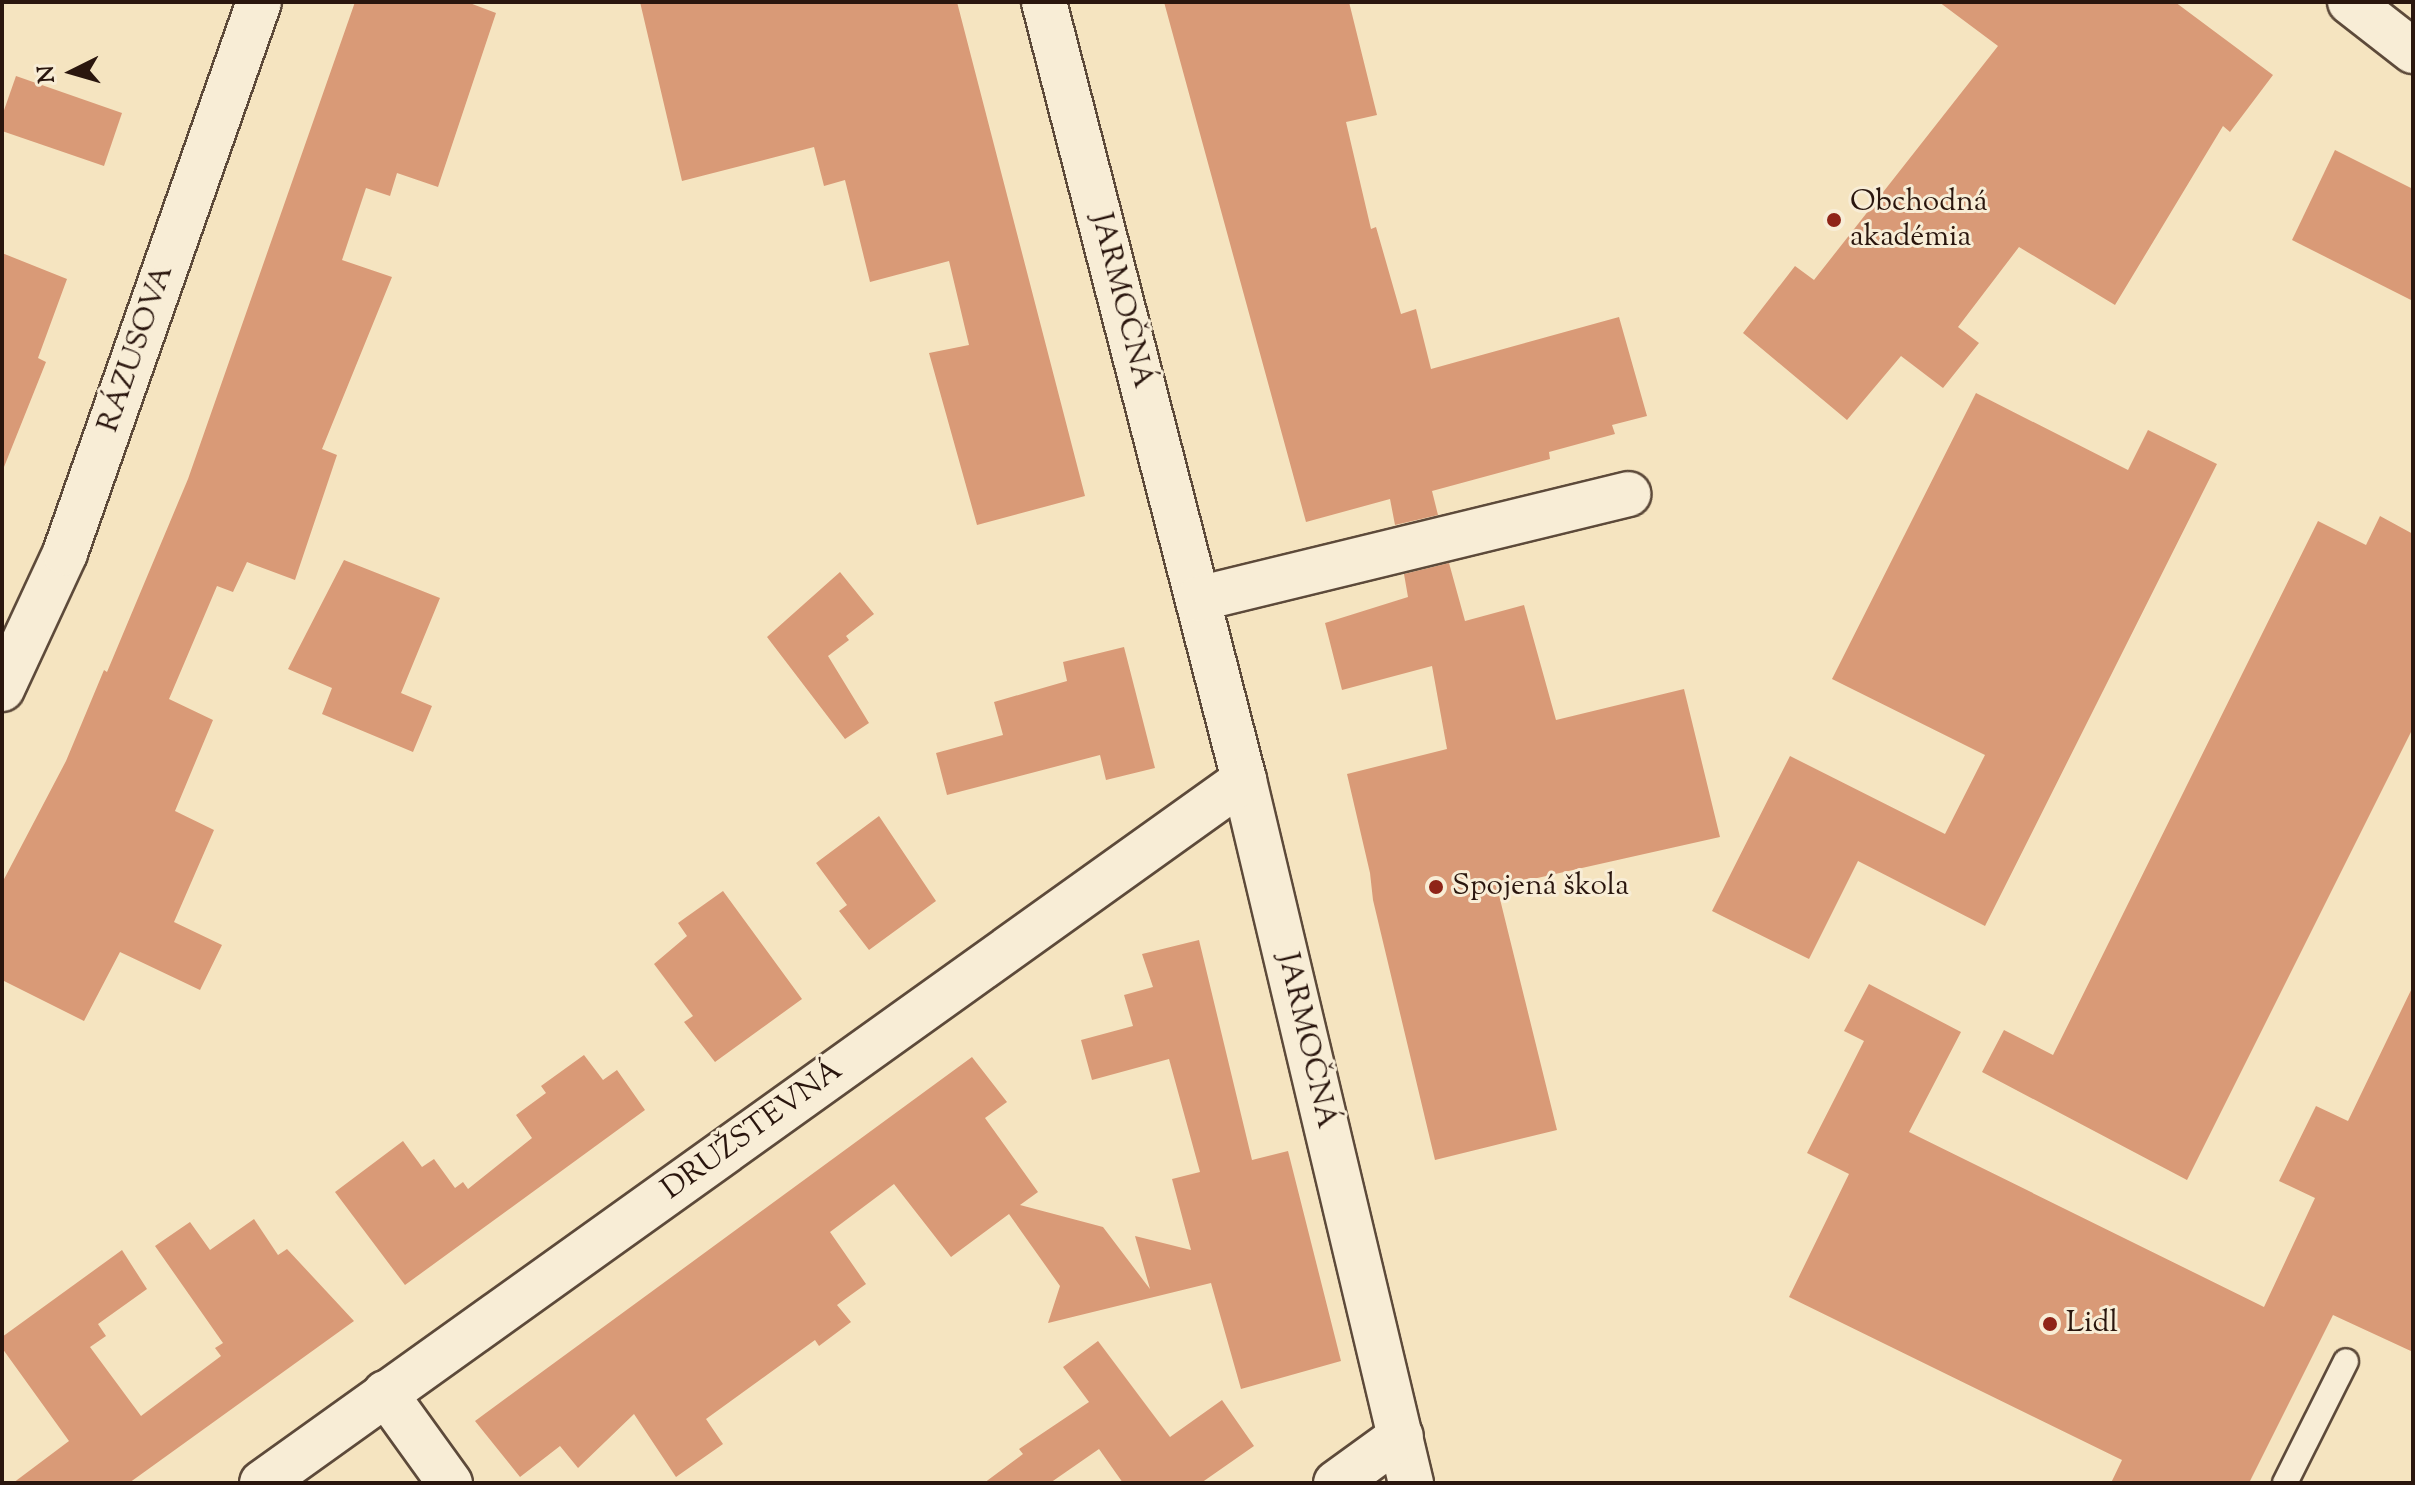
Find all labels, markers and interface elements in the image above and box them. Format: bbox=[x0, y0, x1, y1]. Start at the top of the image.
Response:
north arrow bbox=[32, 32, 112, 112]
text: N bbox=[31, 64, 65, 84]
place label: Obchodná akadémia bbox=[1850, 185, 1988, 256]
street label: JARMOČNÁ bbox=[1082, 210, 1160, 392]
marker: Obchodná akadémia bbox=[1825, 211, 1843, 229]
street label: RÁZUSOVA bbox=[92, 261, 182, 437]
place label: Spojená škola bbox=[1452, 869, 1629, 905]
marker: Spojená škola bbox=[1427, 878, 1445, 896]
street label: JARMOČNÁ bbox=[1268, 950, 1344, 1132]
street label: DRUŽSTEVNÁ bbox=[656, 1054, 850, 1208]
place label: Lidl bbox=[2066, 1306, 2118, 1342]
marker: Lidl bbox=[2041, 1315, 2059, 1333]

